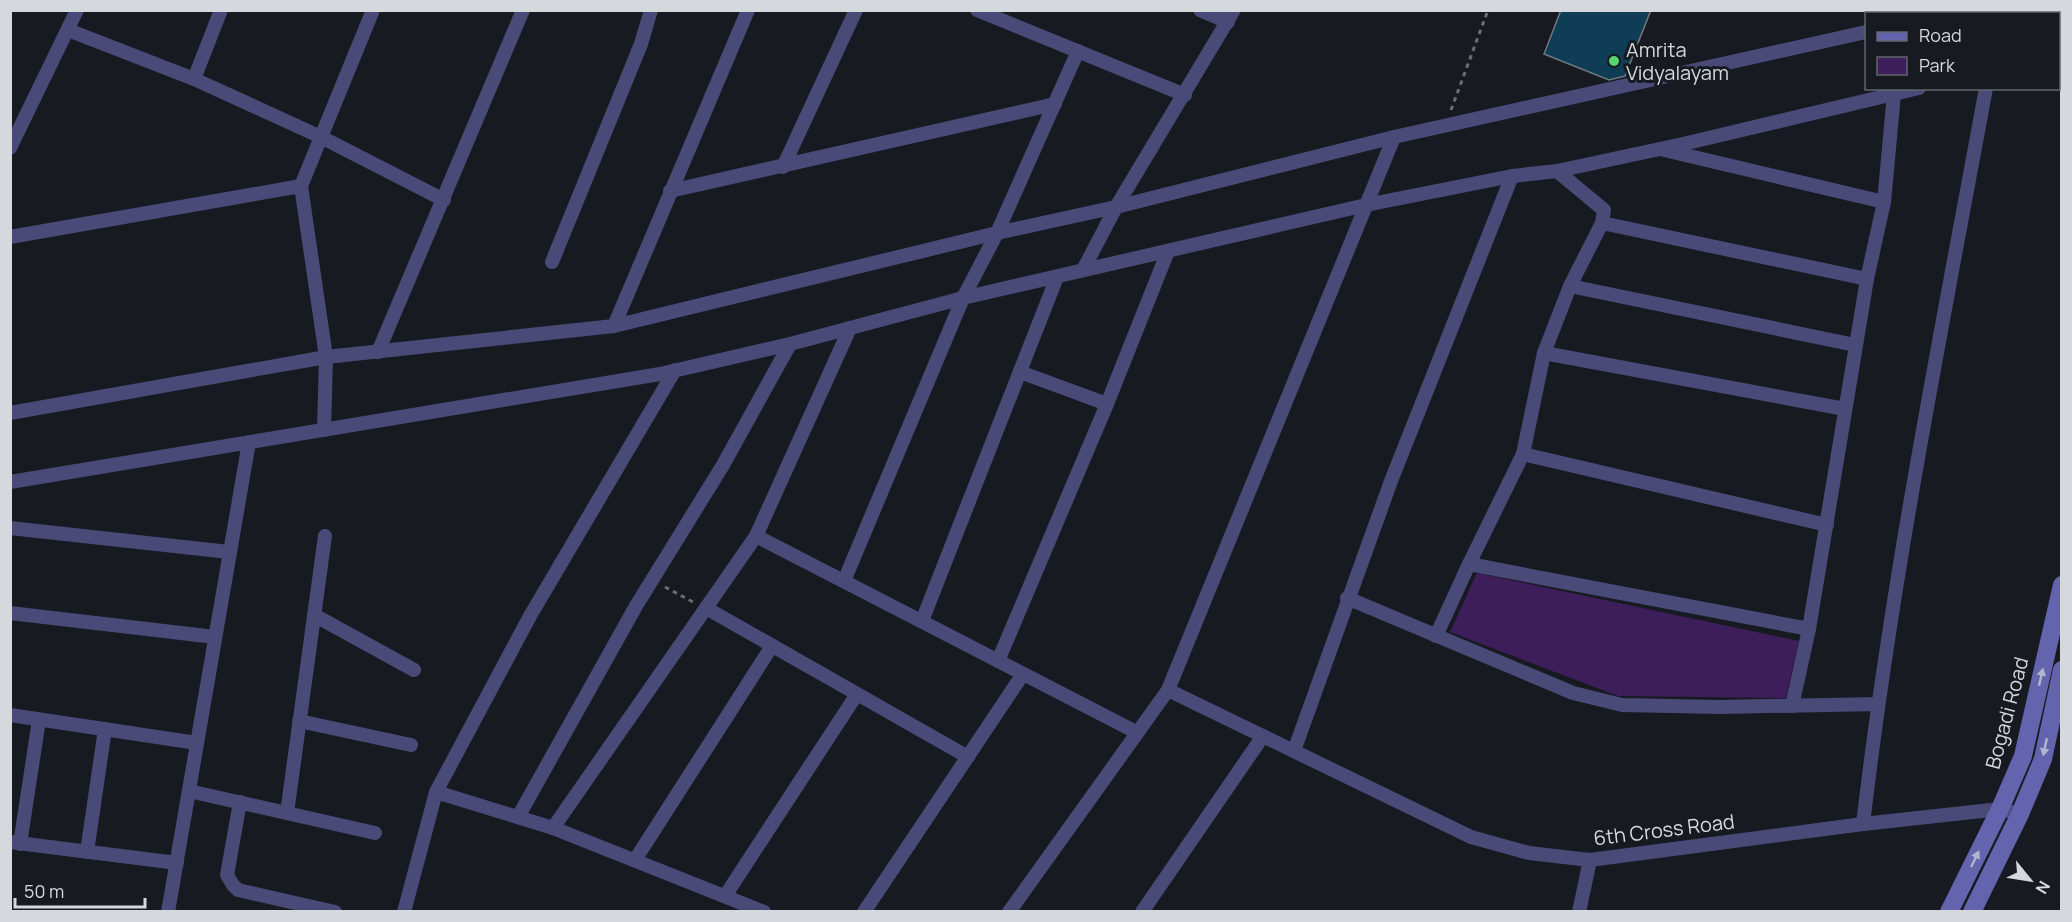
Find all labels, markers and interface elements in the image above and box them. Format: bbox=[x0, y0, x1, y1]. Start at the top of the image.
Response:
legend bbox=[1865, 12, 2060, 90]
text: Road bbox=[1919, 23, 1962, 47]
place label: Amrita Vidyalayam bbox=[1626, 36, 1729, 86]
text: Park bbox=[1919, 53, 1956, 77]
marker: Amrita Vidyalayam bbox=[1607, 54, 1621, 68]
street label: Bogadi Road bbox=[1979, 654, 2034, 772]
one-way arrow bbox=[2037, 667, 2047, 686]
one-way arrow bbox=[2040, 738, 2049, 757]
street label: 6th Cross Road bbox=[1592, 807, 1736, 852]
one-way arrow bbox=[1970, 850, 1980, 868]
north arrow bbox=[2000, 850, 2060, 910]
scale bar bbox=[15, 871, 146, 909]
text: N bbox=[2031, 877, 2055, 898]
text: 50 m bbox=[24, 879, 64, 903]

